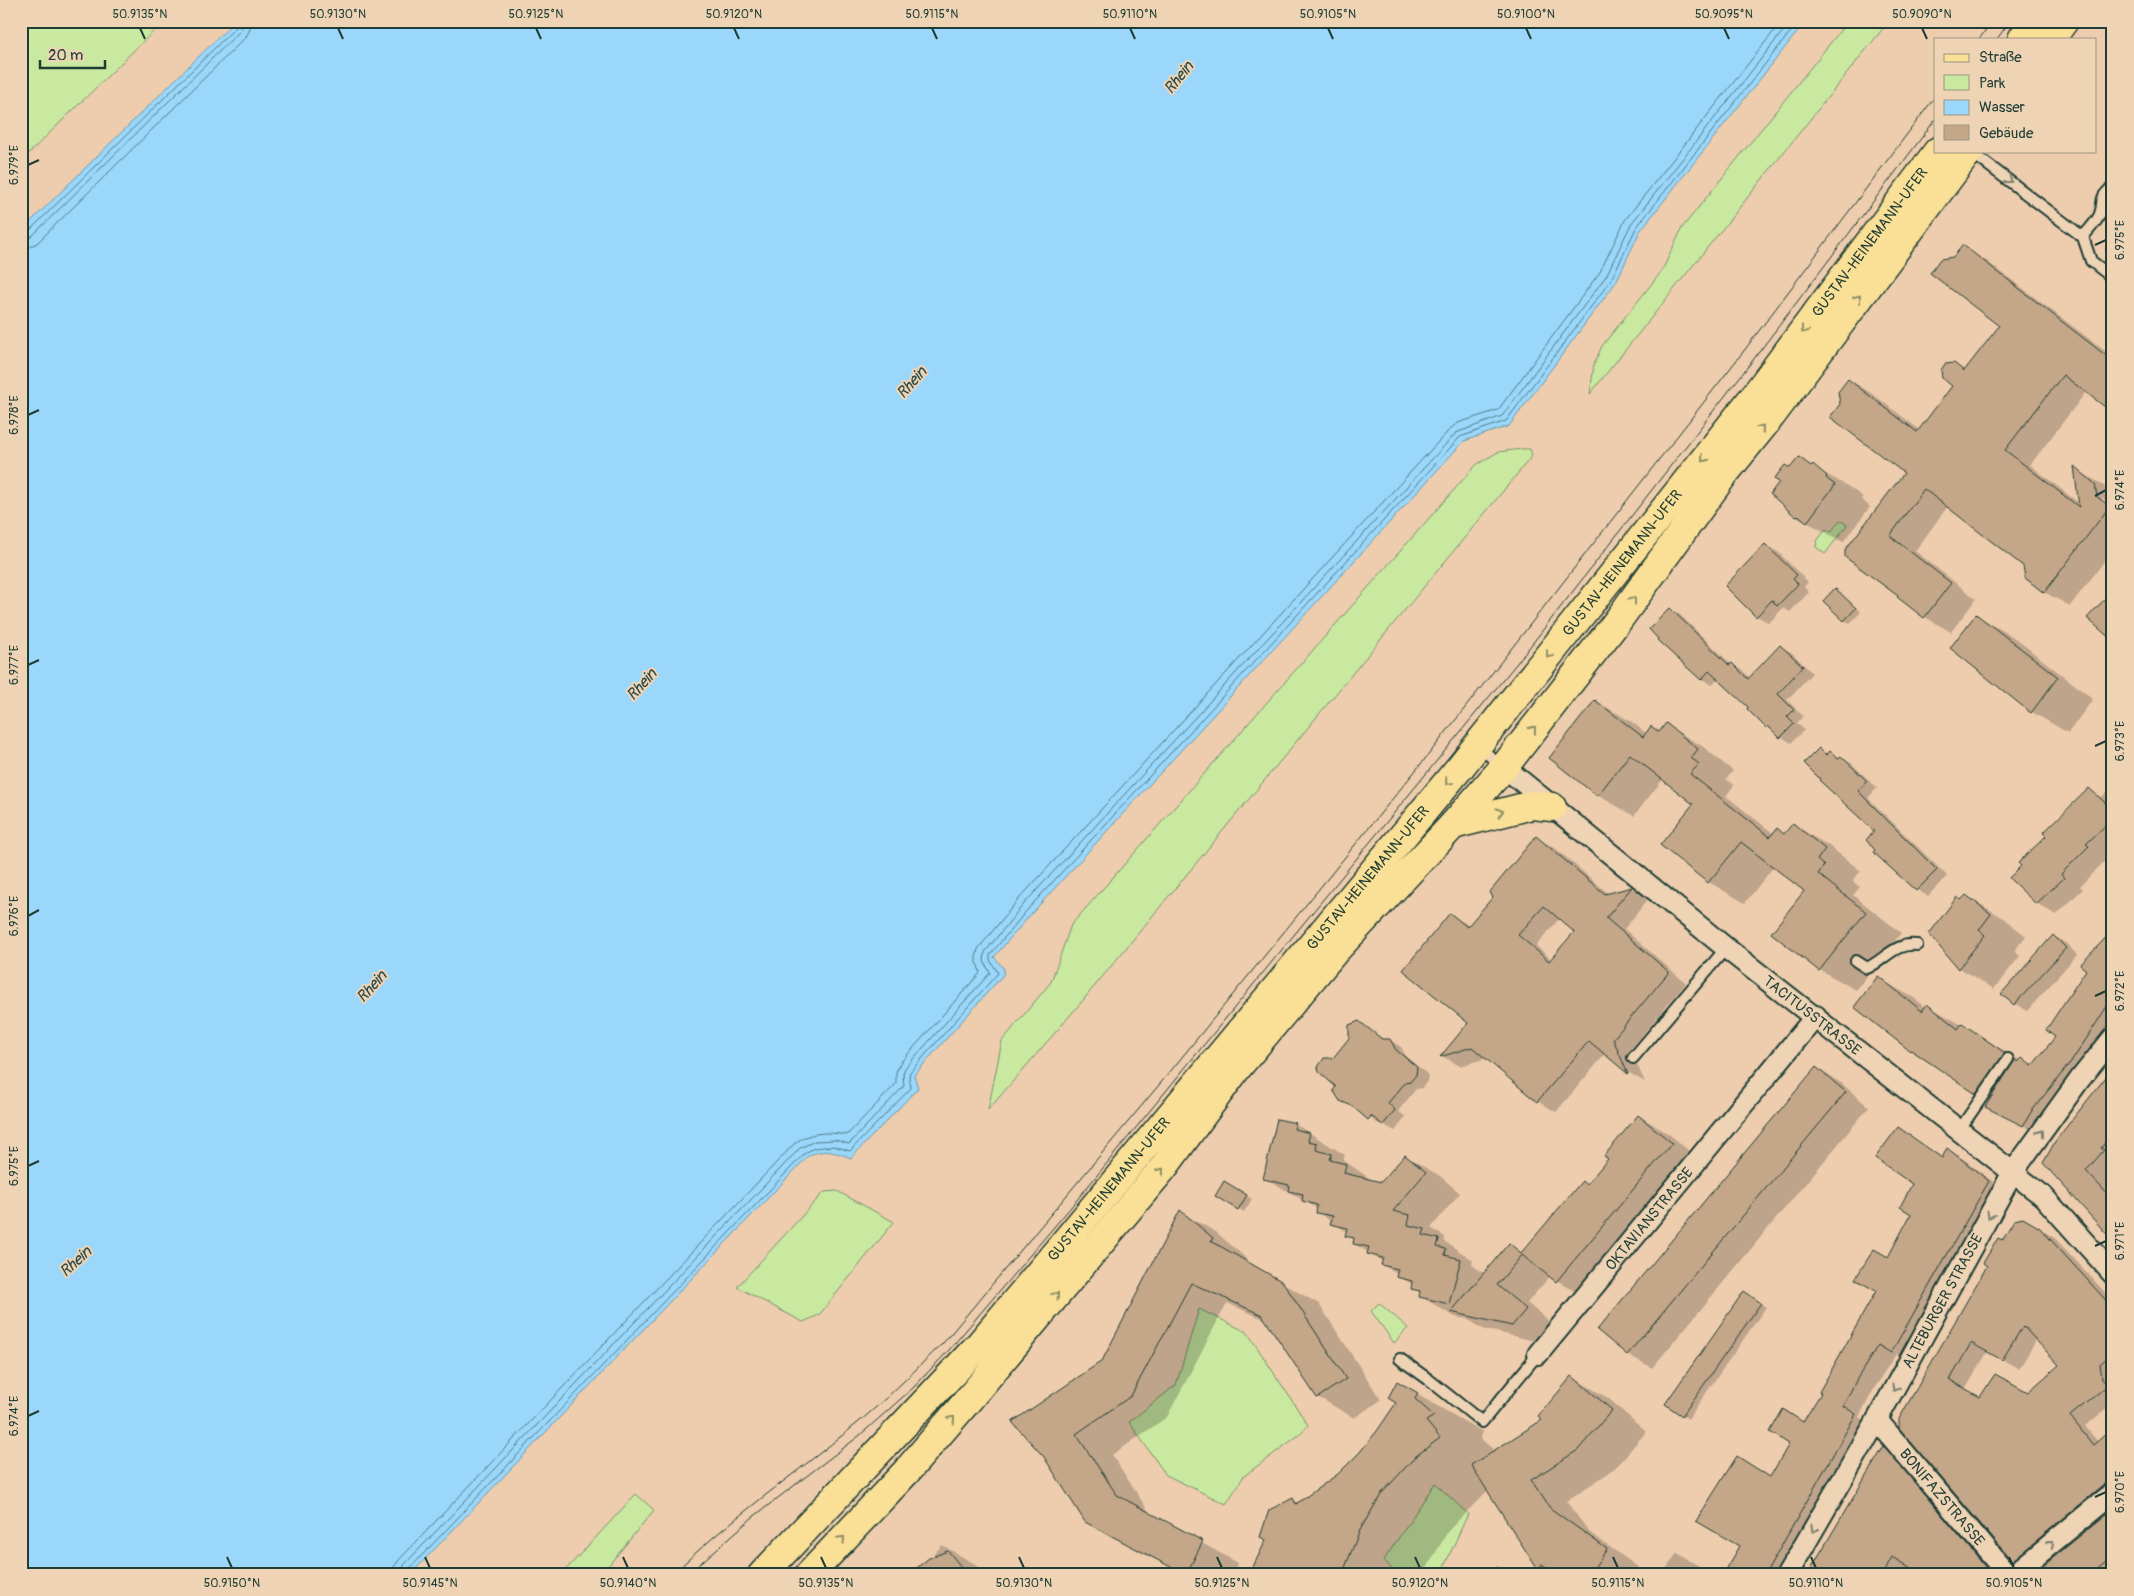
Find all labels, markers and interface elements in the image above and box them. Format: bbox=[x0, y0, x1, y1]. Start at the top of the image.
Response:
text: 50.9135°N bbox=[113, 7, 167, 22]
text: 50.9130°N bbox=[310, 7, 366, 22]
text: 50.9125°N bbox=[509, 7, 563, 22]
text: 50.9120°N bbox=[706, 7, 762, 22]
text: 50.9115°N bbox=[906, 7, 958, 22]
text: 50.9110°N bbox=[1103, 7, 1157, 22]
text: 50.9105°N bbox=[1300, 7, 1356, 22]
text: 50.9100°N bbox=[1497, 7, 1555, 22]
text: 50.9095°N bbox=[1695, 7, 1753, 22]
text: 50.9090°N bbox=[1892, 7, 1952, 22]
scale bar bbox=[40, 38, 105, 70]
legend bbox=[1934, 38, 2096, 152]
text: 20 m bbox=[48, 46, 83, 65]
text: Straße bbox=[1979, 48, 2022, 67]
water label: Rhein bbox=[1160, 56, 1199, 98]
text: Park bbox=[1979, 74, 2006, 93]
text: Wasser bbox=[1979, 98, 2026, 117]
text: Gebäude bbox=[1979, 124, 2034, 143]
text: 6.979°E bbox=[7, 145, 22, 185]
street label: GUSTAV-HEINEMANN-UFER bbox=[1808, 164, 1932, 321]
one-way arrow bbox=[2003, 175, 2012, 183]
text: 6.975°E bbox=[2113, 220, 2128, 260]
one-way arrow bbox=[1852, 294, 1861, 304]
one-way arrow bbox=[1801, 324, 1809, 333]
water label: Rhein bbox=[892, 362, 932, 403]
text: 6.978°E bbox=[7, 395, 22, 435]
one-way arrow bbox=[1755, 424, 1764, 434]
one-way arrow bbox=[1702, 453, 1710, 462]
text: 6.974°E bbox=[2113, 470, 2128, 510]
street label: GUSTAV-HEINEMANN-UFER bbox=[1559, 486, 1687, 640]
one-way arrow bbox=[1627, 596, 1636, 606]
text: 6.977°E bbox=[7, 645, 22, 685]
one-way arrow bbox=[1547, 649, 1555, 658]
water label: Rhein bbox=[622, 664, 662, 705]
text: 6.973°E bbox=[2113, 721, 2128, 761]
one-way arrow bbox=[1528, 726, 1536, 735]
one-way arrow bbox=[1445, 776, 1454, 785]
street label: GUSTAV-HEINEMANN-UFER bbox=[1303, 802, 1434, 954]
one-way arrow bbox=[1496, 807, 1505, 818]
text: 6.976°E bbox=[7, 896, 22, 936]
water label: Rhein bbox=[352, 966, 392, 1007]
text: 6.972°E bbox=[2113, 971, 2128, 1011]
street label: TACITUSSTRASSE bbox=[1759, 972, 1865, 1060]
street label: GUSTAV-HEINEMANN-UFER bbox=[1044, 1113, 1175, 1266]
one-way arrow bbox=[2035, 1129, 2044, 1138]
text: 6.975°E bbox=[7, 1146, 22, 1186]
street label: OKTAVIANSTRASSE bbox=[1601, 1163, 1698, 1275]
one-way arrow bbox=[1155, 1167, 1164, 1176]
one-way arrow bbox=[1986, 1210, 1996, 1219]
text: 6.971°E bbox=[2113, 1222, 2128, 1260]
street label: ALTEBURGER STRASSE bbox=[1898, 1230, 1987, 1372]
water label: Rhein bbox=[55, 1242, 97, 1281]
one-way arrow bbox=[1051, 1292, 1059, 1301]
one-way arrow bbox=[1891, 1383, 1901, 1392]
text: 6.974°E bbox=[7, 1396, 22, 1436]
one-way arrow bbox=[946, 1416, 955, 1425]
street label: BONIFAZSTRASSE bbox=[1895, 1445, 1989, 1550]
text: 6.970°E bbox=[2113, 1471, 2128, 1513]
one-way arrow bbox=[1810, 1524, 1820, 1533]
one-way arrow bbox=[836, 1536, 845, 1545]
one-way arrow bbox=[2045, 1541, 2054, 1549]
text: 50.9150°N bbox=[204, 1576, 260, 1591]
text: 50.9145°N bbox=[402, 1576, 458, 1591]
text: 50.9140°N bbox=[600, 1576, 656, 1591]
text: 50.9135°N bbox=[799, 1576, 853, 1591]
text: 50.9130°N bbox=[996, 1576, 1052, 1591]
text: 50.9125°N bbox=[1195, 1576, 1249, 1591]
text: 50.9120°N bbox=[1392, 1576, 1448, 1591]
text: 50.9115°N bbox=[1592, 1576, 1644, 1591]
text: 50.9110°N bbox=[1789, 1576, 1843, 1591]
text: 50.9105°N bbox=[1986, 1576, 2042, 1591]

